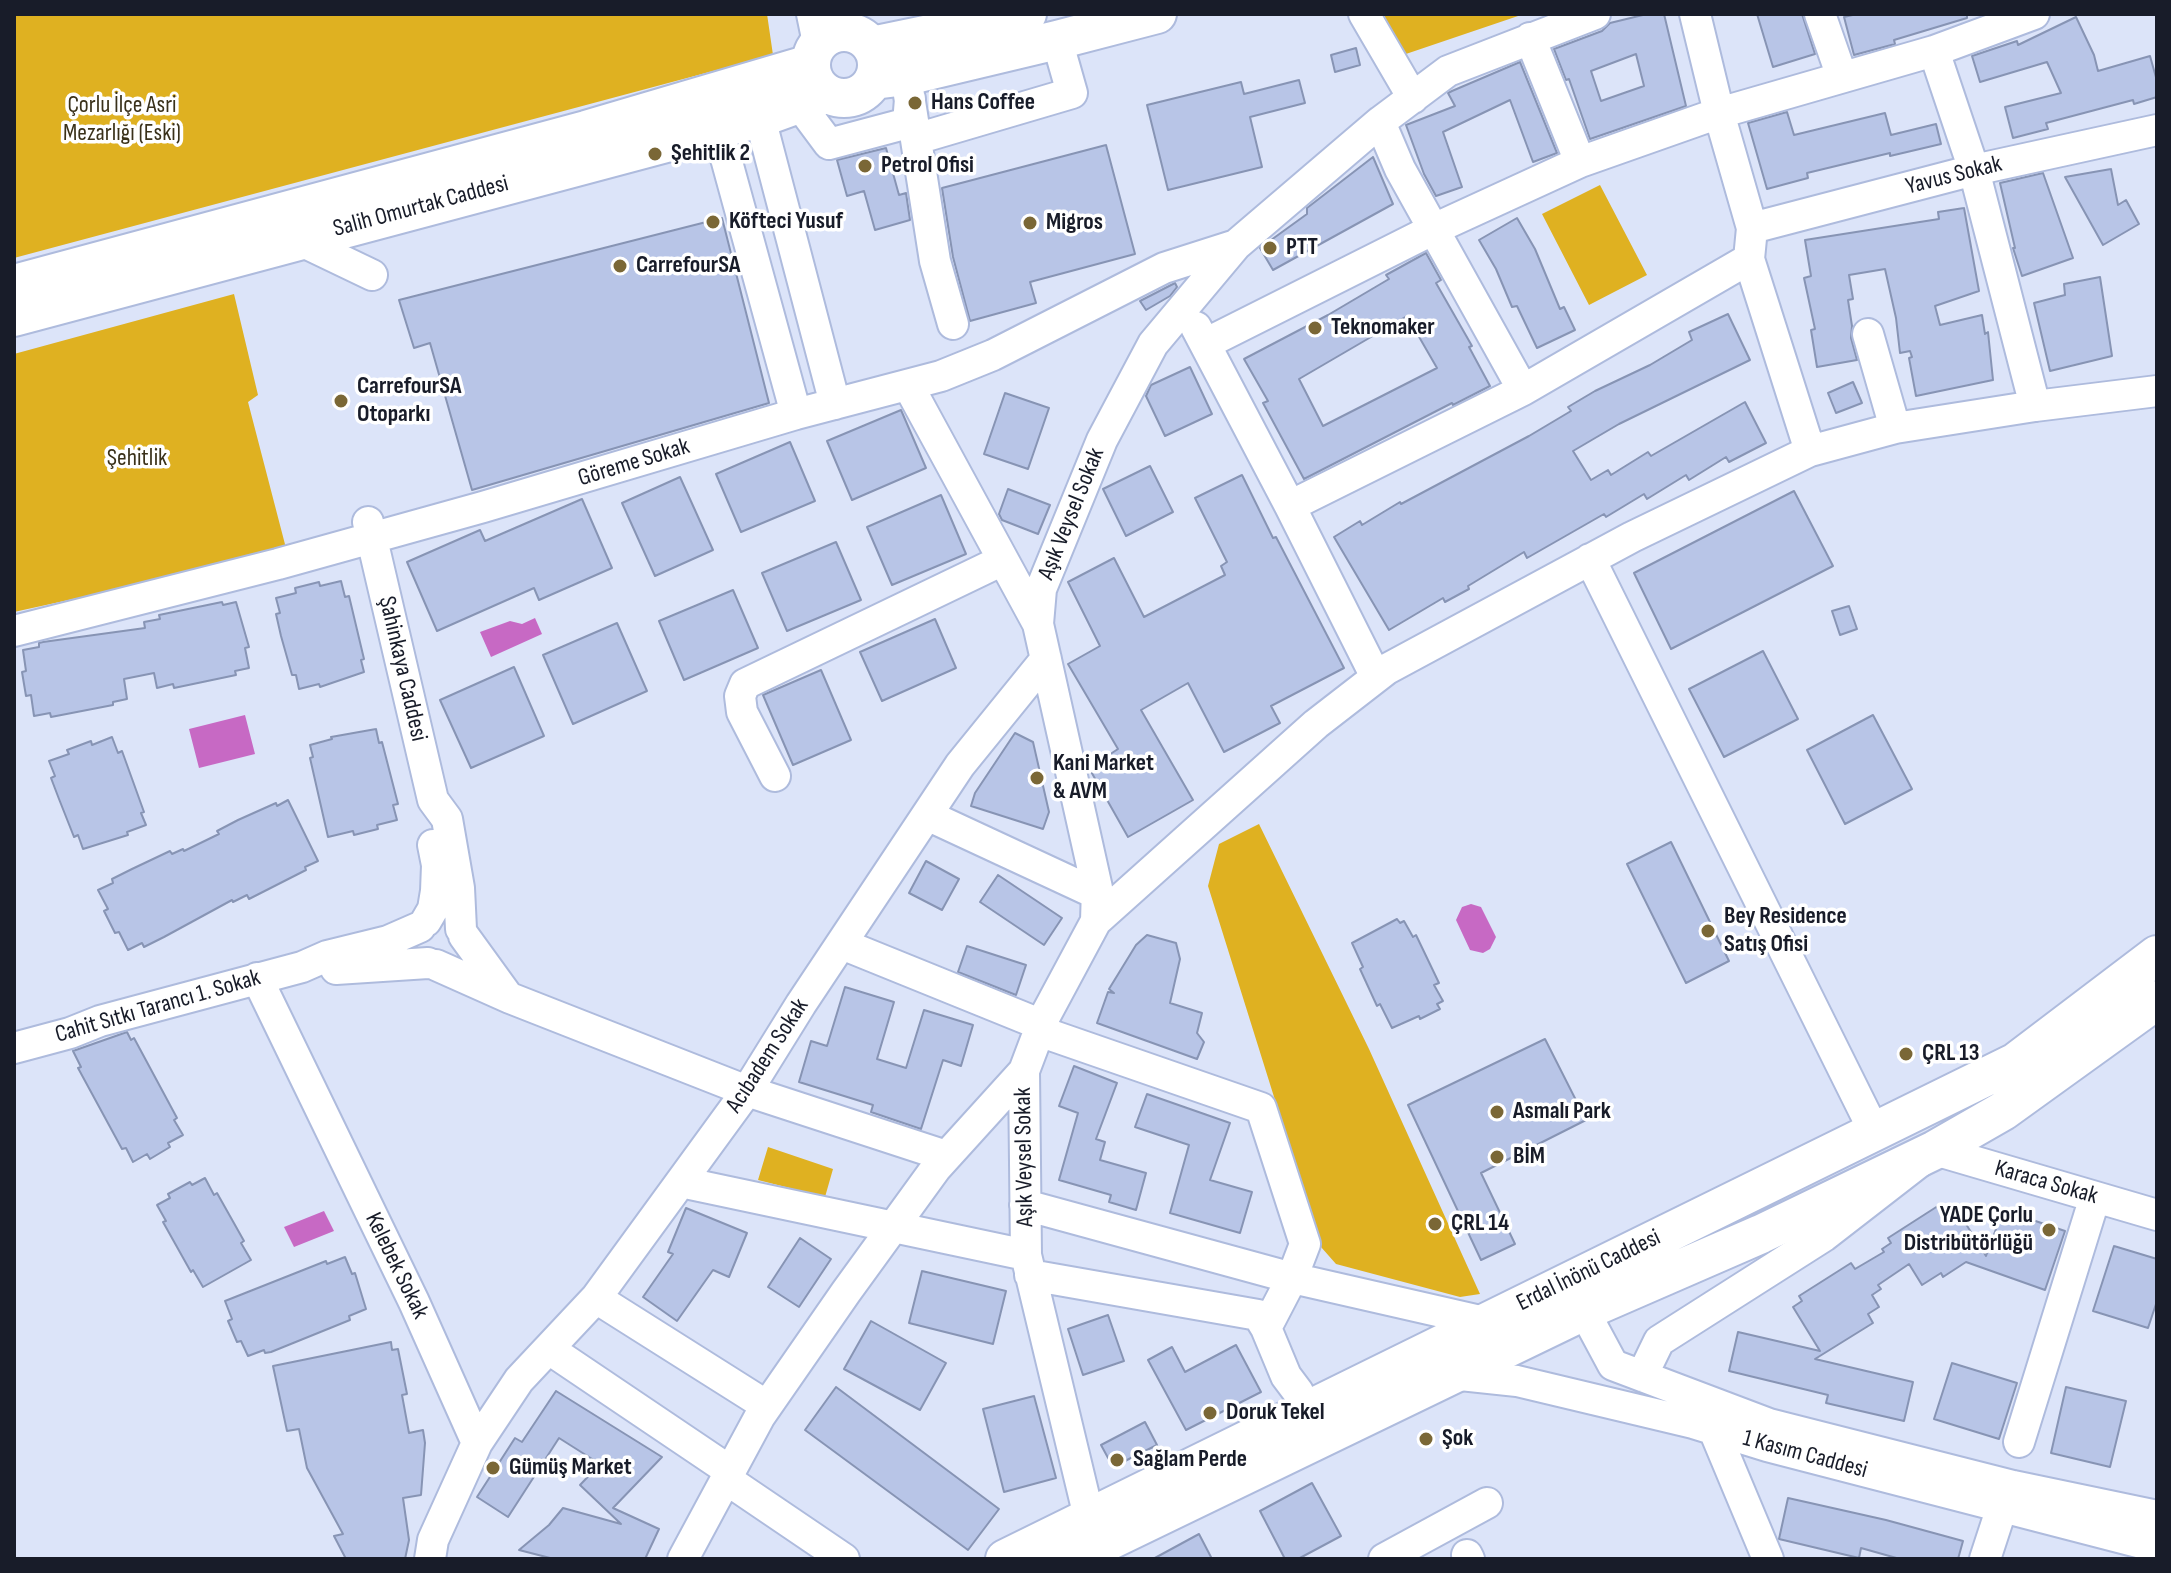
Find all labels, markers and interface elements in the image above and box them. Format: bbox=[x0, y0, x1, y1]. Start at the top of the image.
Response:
place label: Hans Coffee bbox=[931, 89, 1035, 117]
park label: Çorlu İlçe Asri Mezarlığı (Eski) bbox=[63, 92, 181, 148]
marker: Hans Coffee bbox=[906, 94, 924, 112]
place label: Şehitlik 2 bbox=[671, 140, 750, 168]
marker: Şehitlik 2 bbox=[646, 145, 664, 163]
street label: Yavus Sokak bbox=[1903, 150, 2005, 202]
place label: Petrol Ofisi bbox=[881, 152, 974, 180]
marker: Petrol Ofisi bbox=[856, 157, 874, 175]
street label: Salih Omurtak Caddesi bbox=[330, 170, 512, 244]
place label: Köfteci Yusuf bbox=[729, 208, 843, 236]
place label: Migros bbox=[1046, 209, 1103, 237]
marker: Köfteci Yusuf bbox=[704, 213, 722, 231]
marker: Migros bbox=[1021, 214, 1039, 232]
place label: PTT bbox=[1286, 234, 1318, 262]
marker: PTT bbox=[1261, 239, 1279, 257]
place label: CarrefourSA bbox=[636, 252, 740, 280]
marker: CarrefourSA bbox=[611, 257, 629, 275]
place label: Teknomaker bbox=[1331, 314, 1435, 342]
marker: Teknomaker bbox=[1306, 319, 1324, 337]
place label: CarrefourSA Otoparkı bbox=[357, 373, 461, 429]
marker: CarrefourSA Otoparkı bbox=[332, 392, 350, 410]
street label: Göreme Sokak bbox=[575, 432, 693, 494]
street label: Aşık Veysel Sokak bbox=[1033, 444, 1111, 584]
park label: Şehitlik bbox=[107, 445, 167, 473]
street label: Şahinkaya Caddesi bbox=[371, 594, 433, 744]
place label: Kani Market & AVM bbox=[1053, 750, 1154, 806]
marker: Kani Market & AVM bbox=[1028, 769, 1046, 787]
place label: Bey Residence Satış Ofisi bbox=[1724, 903, 1847, 959]
marker: Bey Residence Satış Ofisi bbox=[1699, 922, 1717, 940]
street label: Cahit Sıtkı Tarancı 1. Sokak bbox=[52, 964, 264, 1050]
street label: Acıbadem Sokak bbox=[720, 993, 816, 1119]
place label: ÇRL 13 bbox=[1922, 1040, 1979, 1068]
marker: ÇRL 13 bbox=[1897, 1045, 1915, 1063]
street label: Aşık Veysel Sokak bbox=[1009, 1087, 1041, 1227]
place label: Asmalı Park bbox=[1513, 1098, 1611, 1126]
marker: Asmalı Park bbox=[1488, 1103, 1506, 1121]
place label: BİM bbox=[1513, 1143, 1545, 1171]
marker: BİM bbox=[1488, 1148, 1506, 1166]
street label: Karaca Sokak bbox=[1991, 1155, 2101, 1211]
place label: YADE Çorlu Distribütörlüğü bbox=[1904, 1202, 2033, 1258]
street label: Kelebek Sokak bbox=[358, 1208, 434, 1324]
place label: ÇRL 14 bbox=[1451, 1210, 1509, 1238]
marker: ÇRL 14 bbox=[1426, 1215, 1444, 1233]
marker: YADE Çorlu Distribütörlüğü bbox=[2040, 1221, 2058, 1239]
street label: Erdal İnönü Caddesi bbox=[1512, 1224, 1666, 1318]
place label: Doruk Tekel bbox=[1226, 1399, 1325, 1427]
marker: Doruk Tekel bbox=[1201, 1404, 1219, 1422]
place label: Şok bbox=[1442, 1425, 1473, 1453]
street label: 1 Kasım Caddesi bbox=[1740, 1425, 1870, 1485]
marker: Şok bbox=[1417, 1430, 1435, 1448]
place label: Sağlam Perde bbox=[1133, 1446, 1247, 1474]
marker: Sağlam Perde bbox=[1108, 1451, 1126, 1469]
place label: Gümüş Market bbox=[509, 1454, 632, 1482]
marker: Gümüş Market bbox=[484, 1459, 502, 1477]

